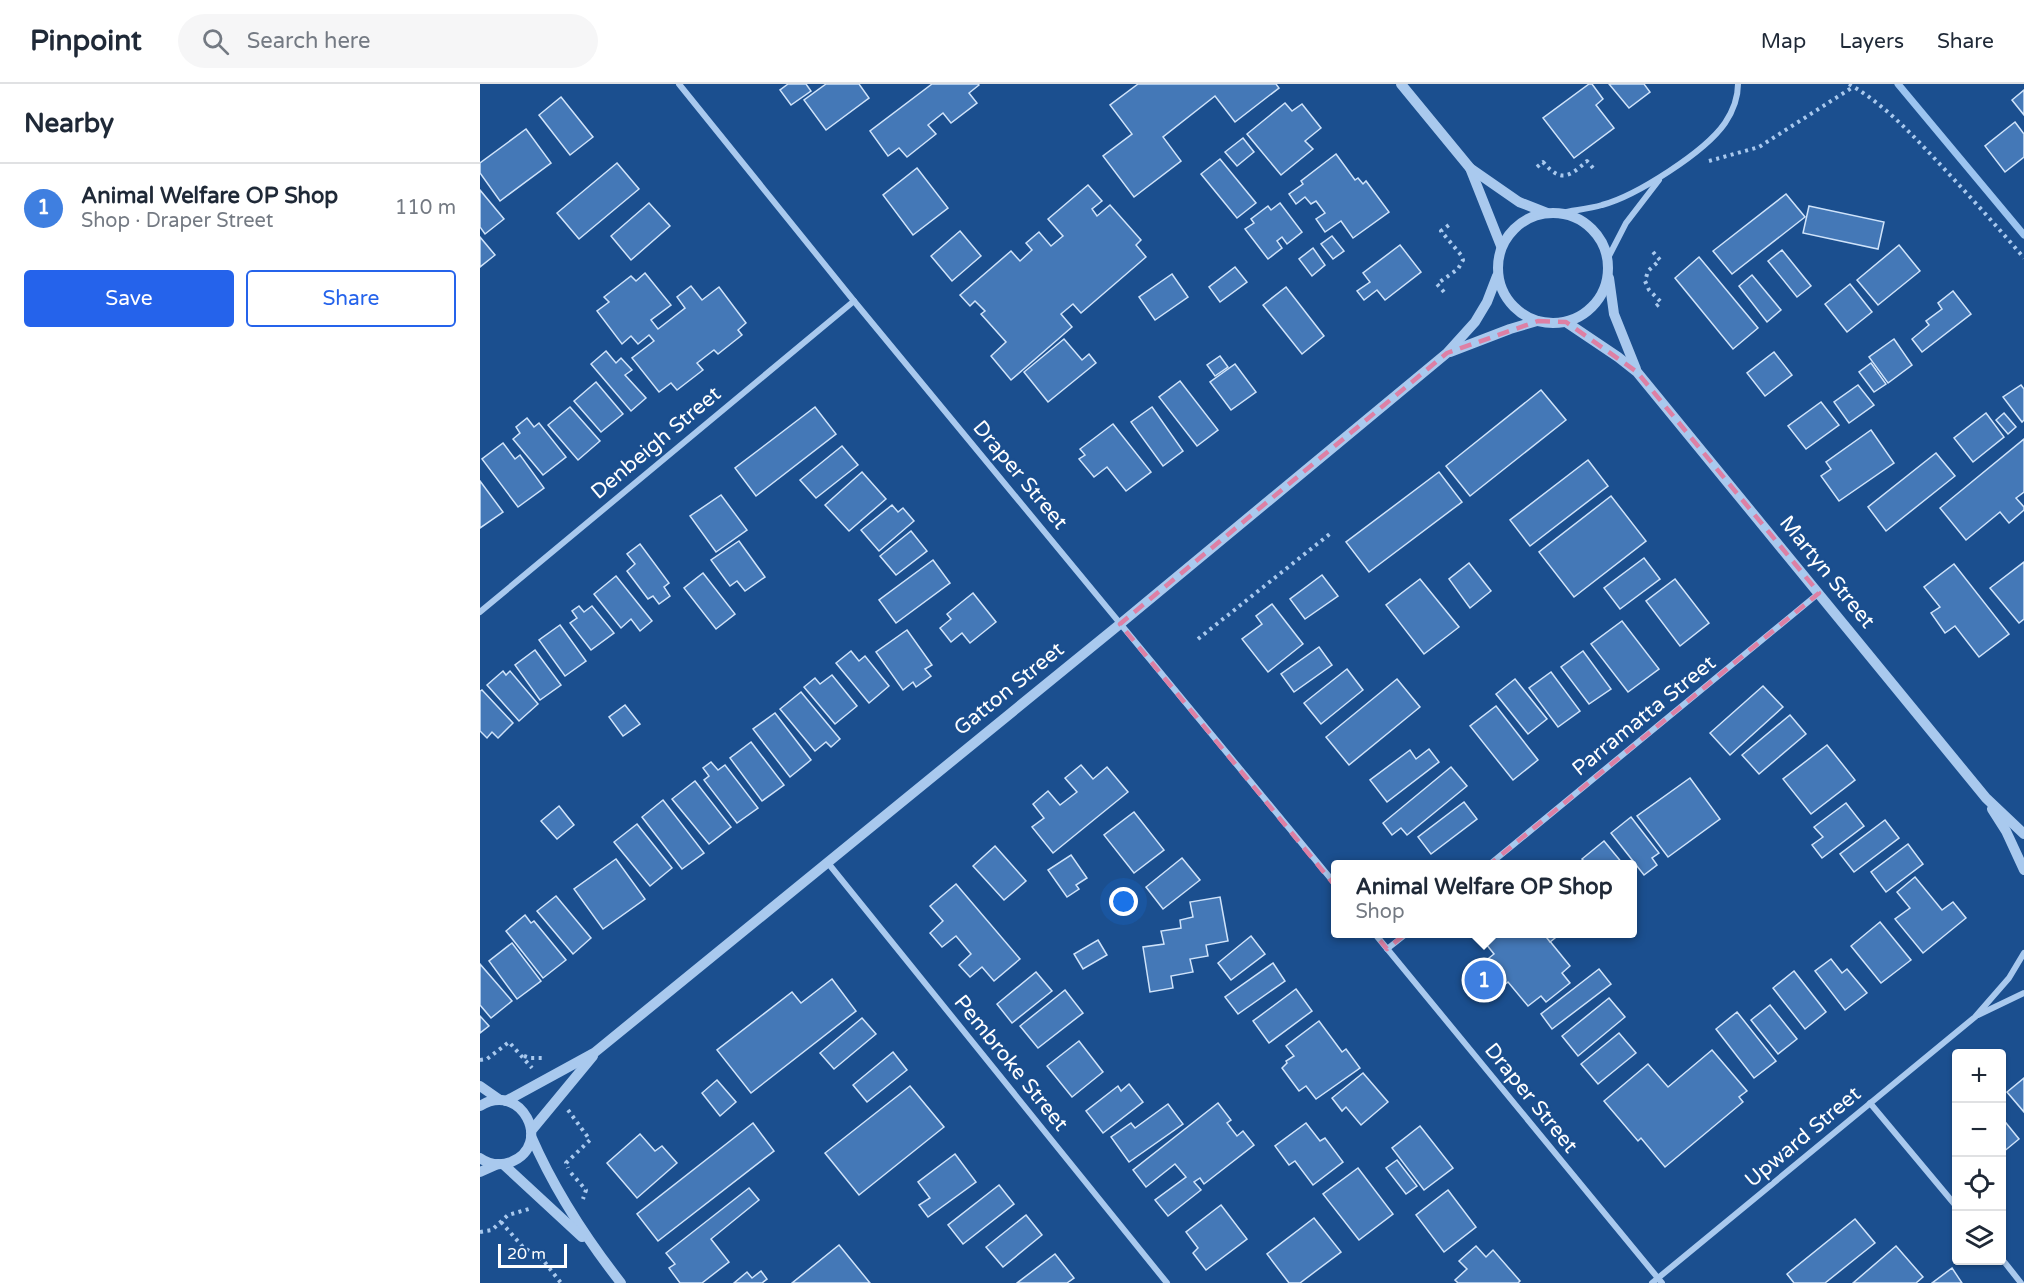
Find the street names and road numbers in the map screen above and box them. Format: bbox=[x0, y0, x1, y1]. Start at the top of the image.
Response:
street label: Denbeigh Street bbox=[586, 381, 726, 505]
street label: Draper Street bbox=[967, 416, 1073, 534]
street label: Martyn Street bbox=[1774, 511, 1880, 633]
street label: Gatton Street bbox=[949, 637, 1069, 741]
street label: Parramatta Street bbox=[1567, 650, 1721, 782]
street label: Pembroke Street bbox=[949, 990, 1073, 1136]
street label: Draper Street bbox=[1479, 1038, 1583, 1158]
street label: Upward Street bbox=[1740, 1081, 1866, 1193]

